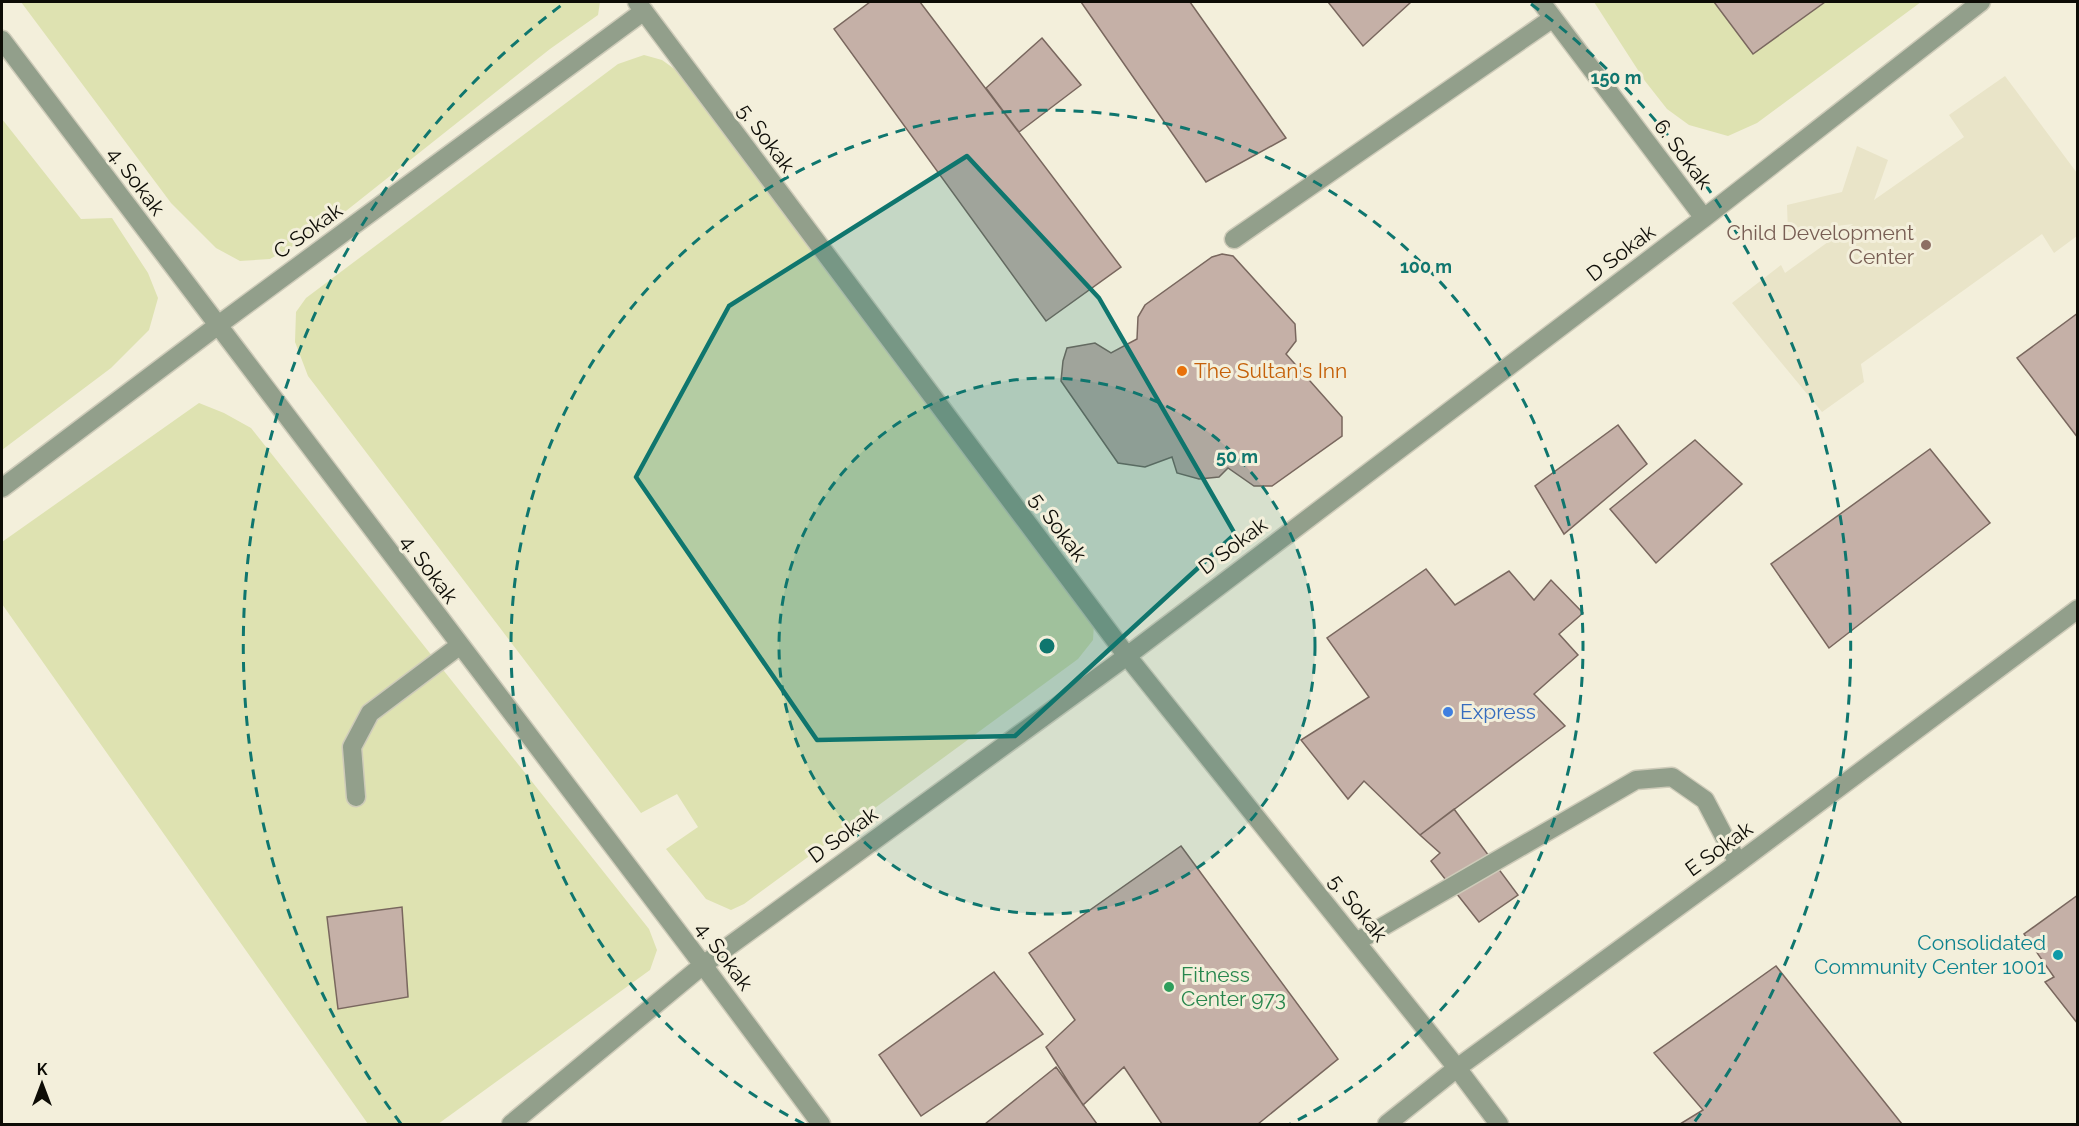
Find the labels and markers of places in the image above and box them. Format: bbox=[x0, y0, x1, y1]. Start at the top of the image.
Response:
place label: Child Development Center bbox=[1726, 220, 1915, 269]
marker: Child Development Center bbox=[1919, 238, 1933, 252]
place label: The Sultan's Inn bbox=[1194, 358, 1347, 383]
marker: The Sultan's Inn bbox=[1175, 364, 1189, 378]
centre of rings bbox=[1037, 636, 1057, 656]
place label: Express bbox=[1460, 699, 1536, 724]
marker: Express bbox=[1441, 705, 1455, 719]
place label: Consolidated Community Center 1001 bbox=[1814, 930, 2046, 979]
marker: Consolidated Community Center 1001 bbox=[2051, 948, 2065, 962]
place label: Fitness Center 973 bbox=[1181, 962, 1286, 1011]
marker: Fitness Center 973 bbox=[1162, 980, 1176, 994]

